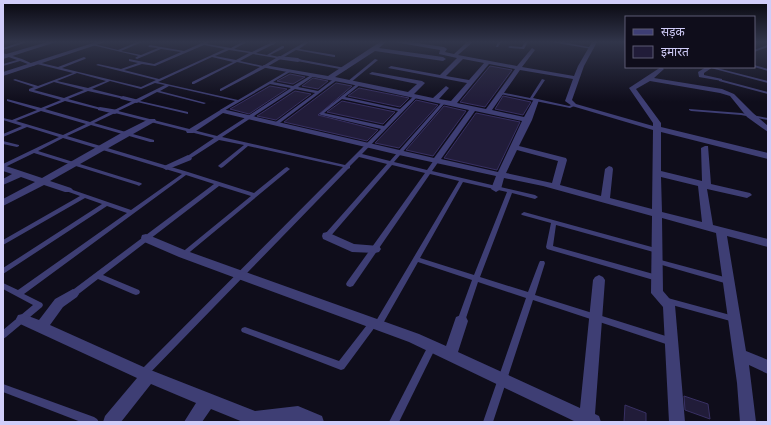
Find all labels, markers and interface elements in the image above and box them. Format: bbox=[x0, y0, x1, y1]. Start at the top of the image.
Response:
legend bbox=[625, 16, 755, 68]
text: सड़क bbox=[661, 23, 686, 41]
text: इमारत bbox=[661, 43, 690, 61]

